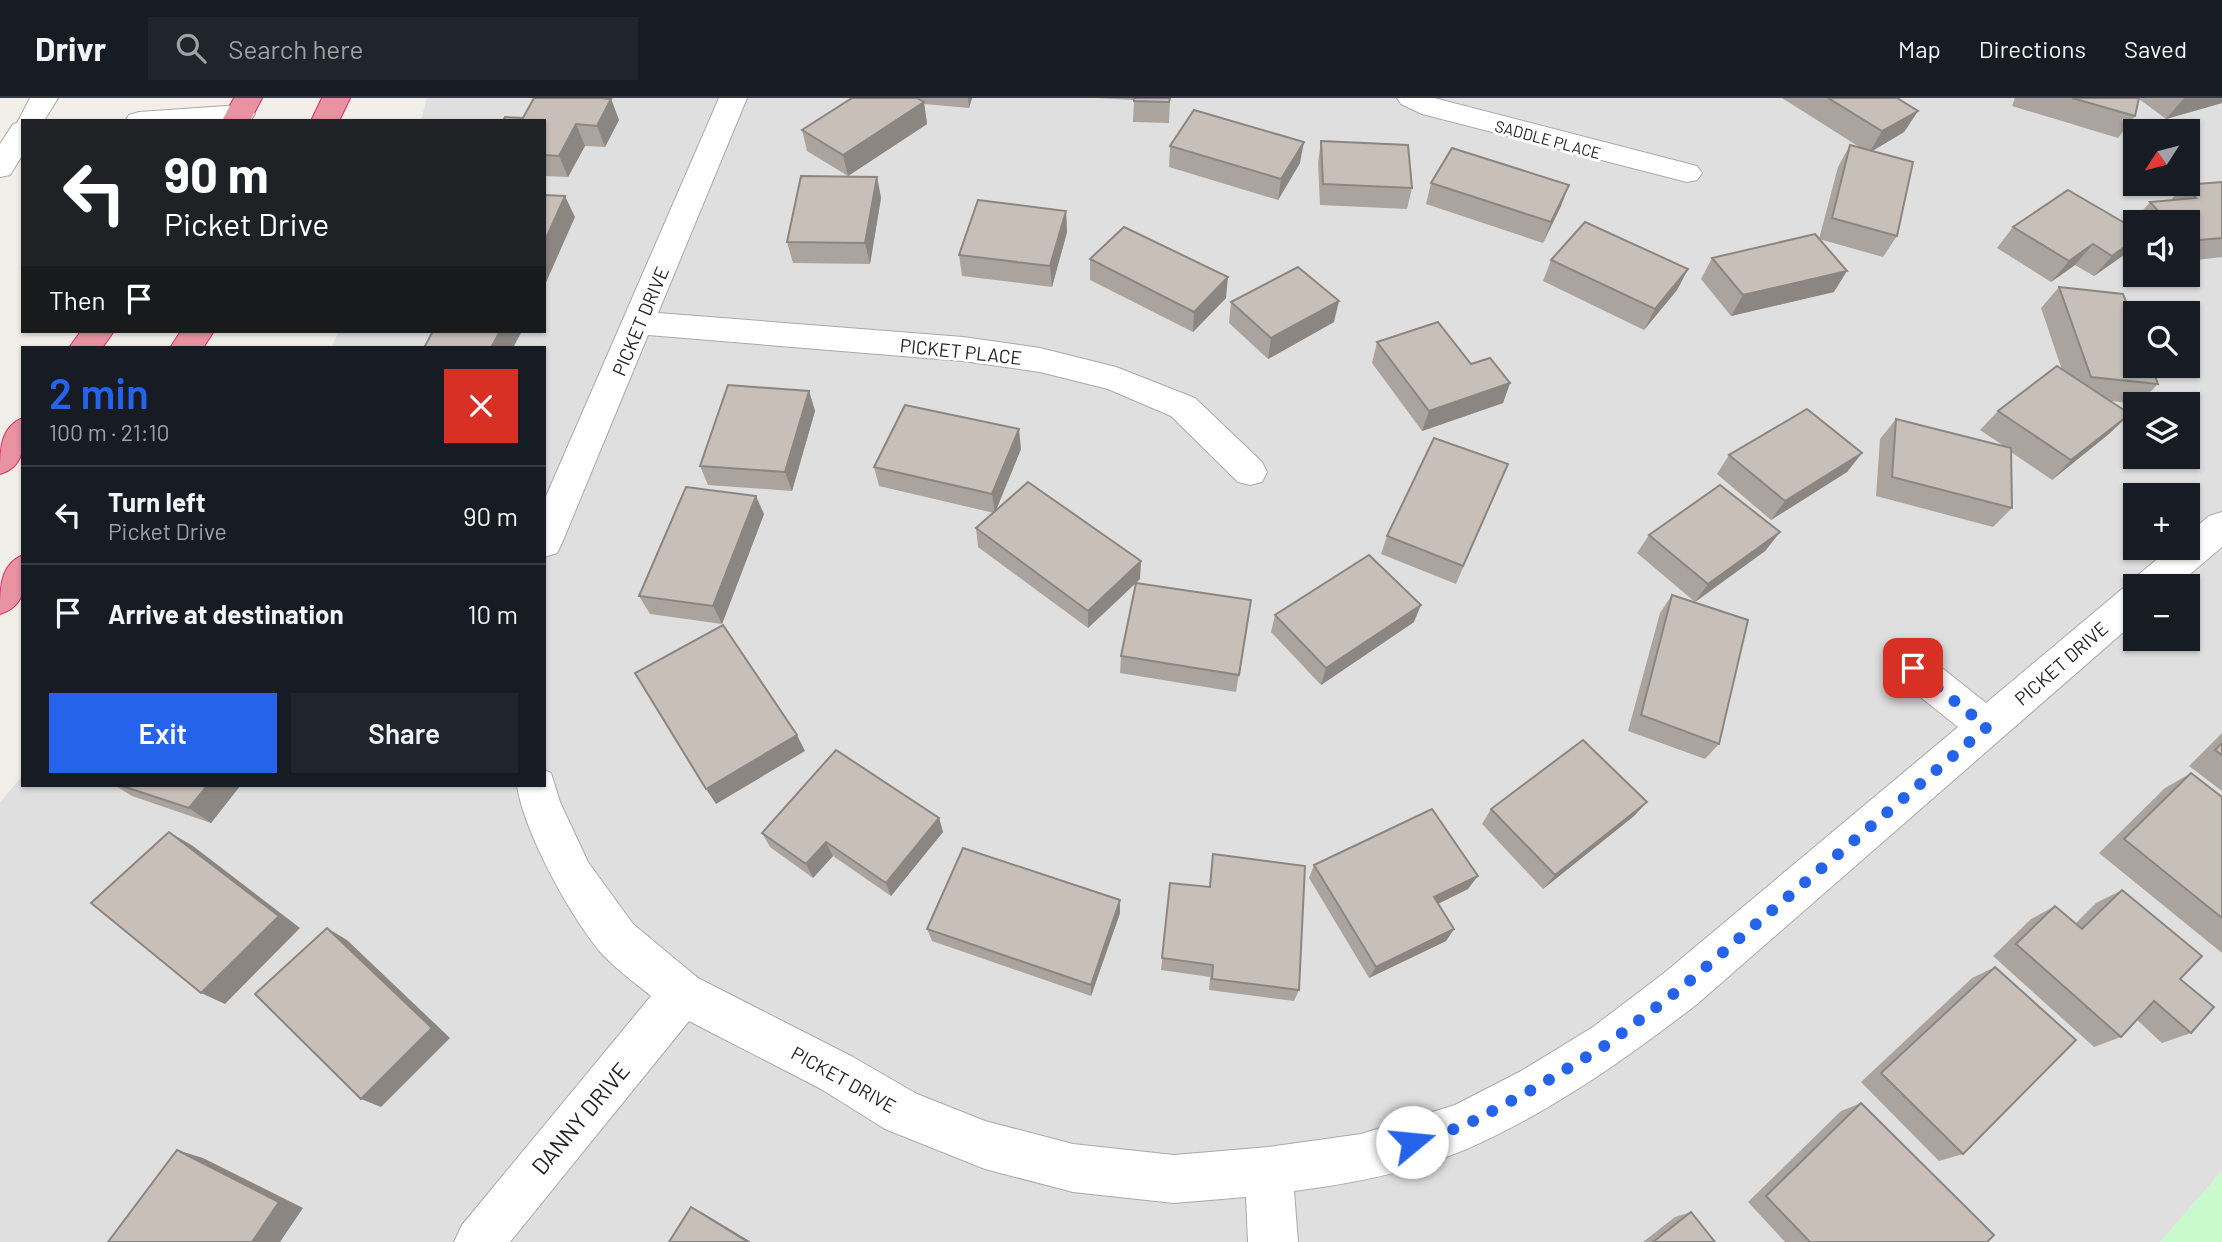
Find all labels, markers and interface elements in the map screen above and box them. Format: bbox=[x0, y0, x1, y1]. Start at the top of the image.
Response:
search box bbox=[148, 17, 638, 80]
text: Drivr bbox=[35, 28, 106, 68]
icon: search bbox=[172, 29, 210, 67]
text: Search here bbox=[228, 33, 363, 64]
text: Map bbox=[1898, 34, 1941, 63]
text: Directions bbox=[1979, 34, 2086, 63]
text: Saved bbox=[2124, 34, 2187, 63]
street label: SADDLE PLACE bbox=[1493, 116, 1603, 162]
north arrow bbox=[2123, 119, 2200, 196]
map controls bbox=[2123, 119, 2200, 651]
text: 90 m bbox=[164, 144, 269, 203]
icon: left bbox=[49, 147, 140, 238]
text: Picket Drive bbox=[164, 204, 329, 242]
button: sound bbox=[2123, 210, 2200, 287]
street label: PICKET DRIVE bbox=[607, 263, 673, 379]
icon: arrive bbox=[120, 280, 158, 318]
text: Then bbox=[49, 284, 106, 315]
button: search bbox=[2123, 301, 2200, 378]
street label: PICKET PLACE bbox=[899, 333, 1023, 369]
text: 2 min bbox=[49, 367, 149, 417]
button: close bbox=[444, 369, 518, 443]
button: layers bbox=[2123, 392, 2200, 469]
text: 100 m · 21:10 bbox=[49, 418, 170, 446]
button: + bbox=[2123, 483, 2200, 560]
text: Turn left bbox=[108, 486, 206, 517]
icon: left bbox=[49, 496, 87, 534]
text: 90 m bbox=[463, 500, 518, 531]
text: Picket Drive bbox=[108, 517, 227, 545]
button: − bbox=[2123, 574, 2200, 651]
icon: arrive bbox=[49, 594, 87, 632]
text: Arrive at destination bbox=[108, 598, 344, 629]
text: 10 m bbox=[468, 598, 518, 629]
street label: PICKET DRIVE bbox=[2010, 616, 2112, 710]
pin bbox=[1883, 638, 1943, 698]
icon: arrive bbox=[1894, 649, 1932, 687]
button: Exit bbox=[49, 693, 277, 773]
button: Share bbox=[291, 693, 518, 773]
street label: PICKET DRIVE bbox=[788, 1041, 900, 1117]
street label: DANNY DRIVE bbox=[525, 1056, 635, 1180]
position arrow bbox=[1375, 1105, 1449, 1179]

